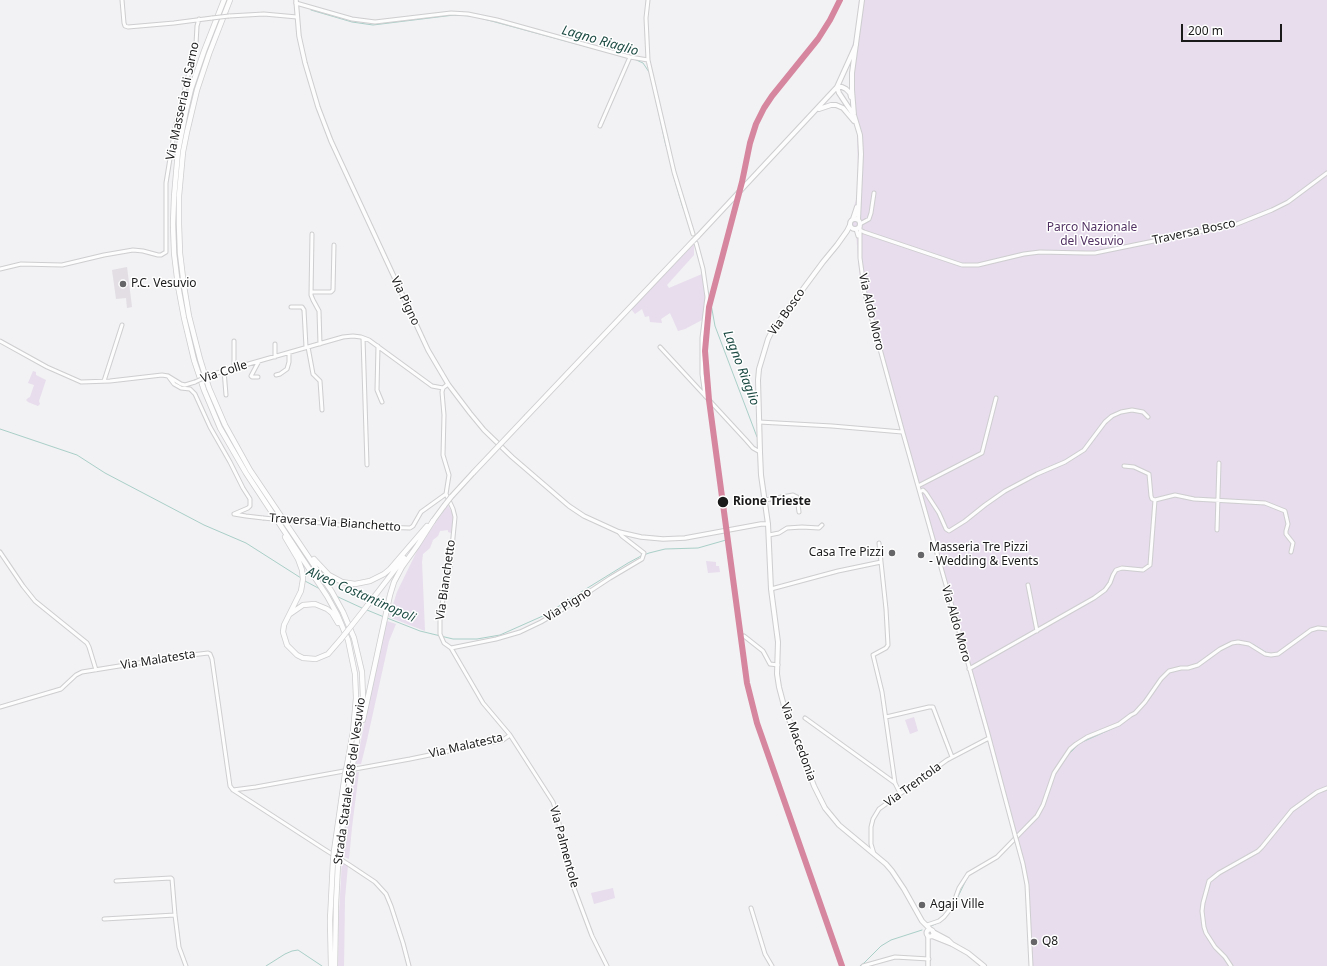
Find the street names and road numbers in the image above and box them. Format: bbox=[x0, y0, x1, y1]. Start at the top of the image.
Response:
street label: Via Masseria di Sarno bbox=[163, 41, 203, 161]
street label: Traversa Bosco bbox=[1151, 216, 1237, 248]
street label: Via Aldo Moro bbox=[855, 272, 887, 352]
street label: Via Pigno bbox=[387, 274, 423, 328]
street label: Via Bosco bbox=[766, 286, 808, 338]
street label: Via Colle bbox=[199, 358, 249, 386]
street label: Traversa Via Bianchetto bbox=[269, 511, 401, 535]
street label: Via Bianchetto bbox=[433, 539, 459, 621]
street label: Via Aldo Moro bbox=[938, 584, 974, 664]
street label: Via Pigno bbox=[542, 585, 594, 625]
street label: Via Malatesta bbox=[120, 647, 196, 673]
street label: Strada Statale 268 del Vesuvio bbox=[331, 696, 369, 866]
street label: Via Macedonia bbox=[777, 701, 819, 783]
street label: Via Malatesta bbox=[428, 730, 504, 762]
street label: Via Trentola bbox=[882, 760, 944, 810]
street label: Via Palmentole bbox=[546, 805, 582, 889]

